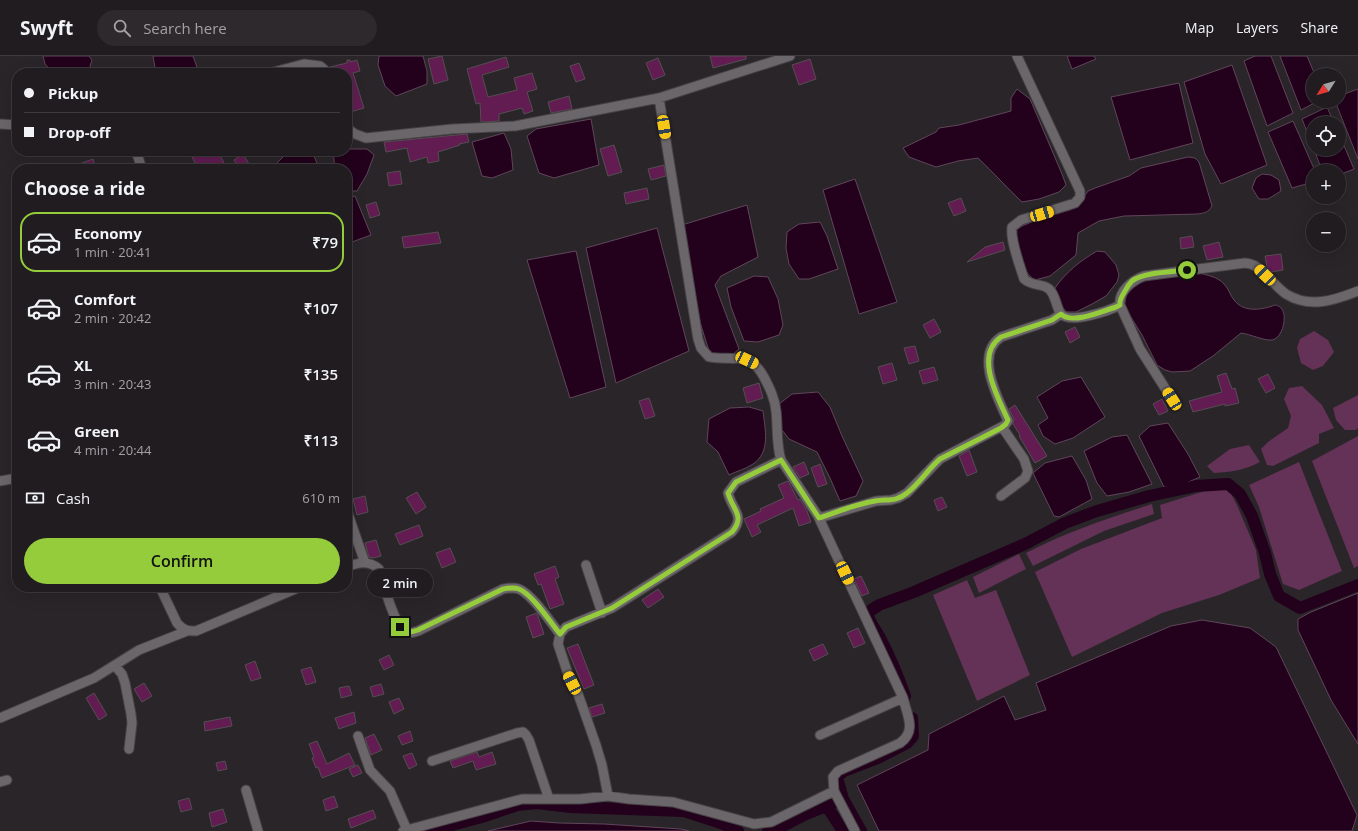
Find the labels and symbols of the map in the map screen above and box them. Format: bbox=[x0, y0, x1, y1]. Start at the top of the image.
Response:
north arrow bbox=[1306, 68, 1346, 108]
car bbox=[656, 114, 672, 140]
car bbox=[1029, 205, 1055, 223]
route start bbox=[1178, 261, 1196, 279]
car bbox=[1252, 262, 1278, 288]
car bbox=[734, 349, 760, 371]
car bbox=[1161, 386, 1183, 412]
car bbox=[834, 560, 856, 586]
callout: 2 min bbox=[367, 569, 433, 597]
route end bbox=[391, 618, 409, 636]
car bbox=[561, 670, 583, 696]

